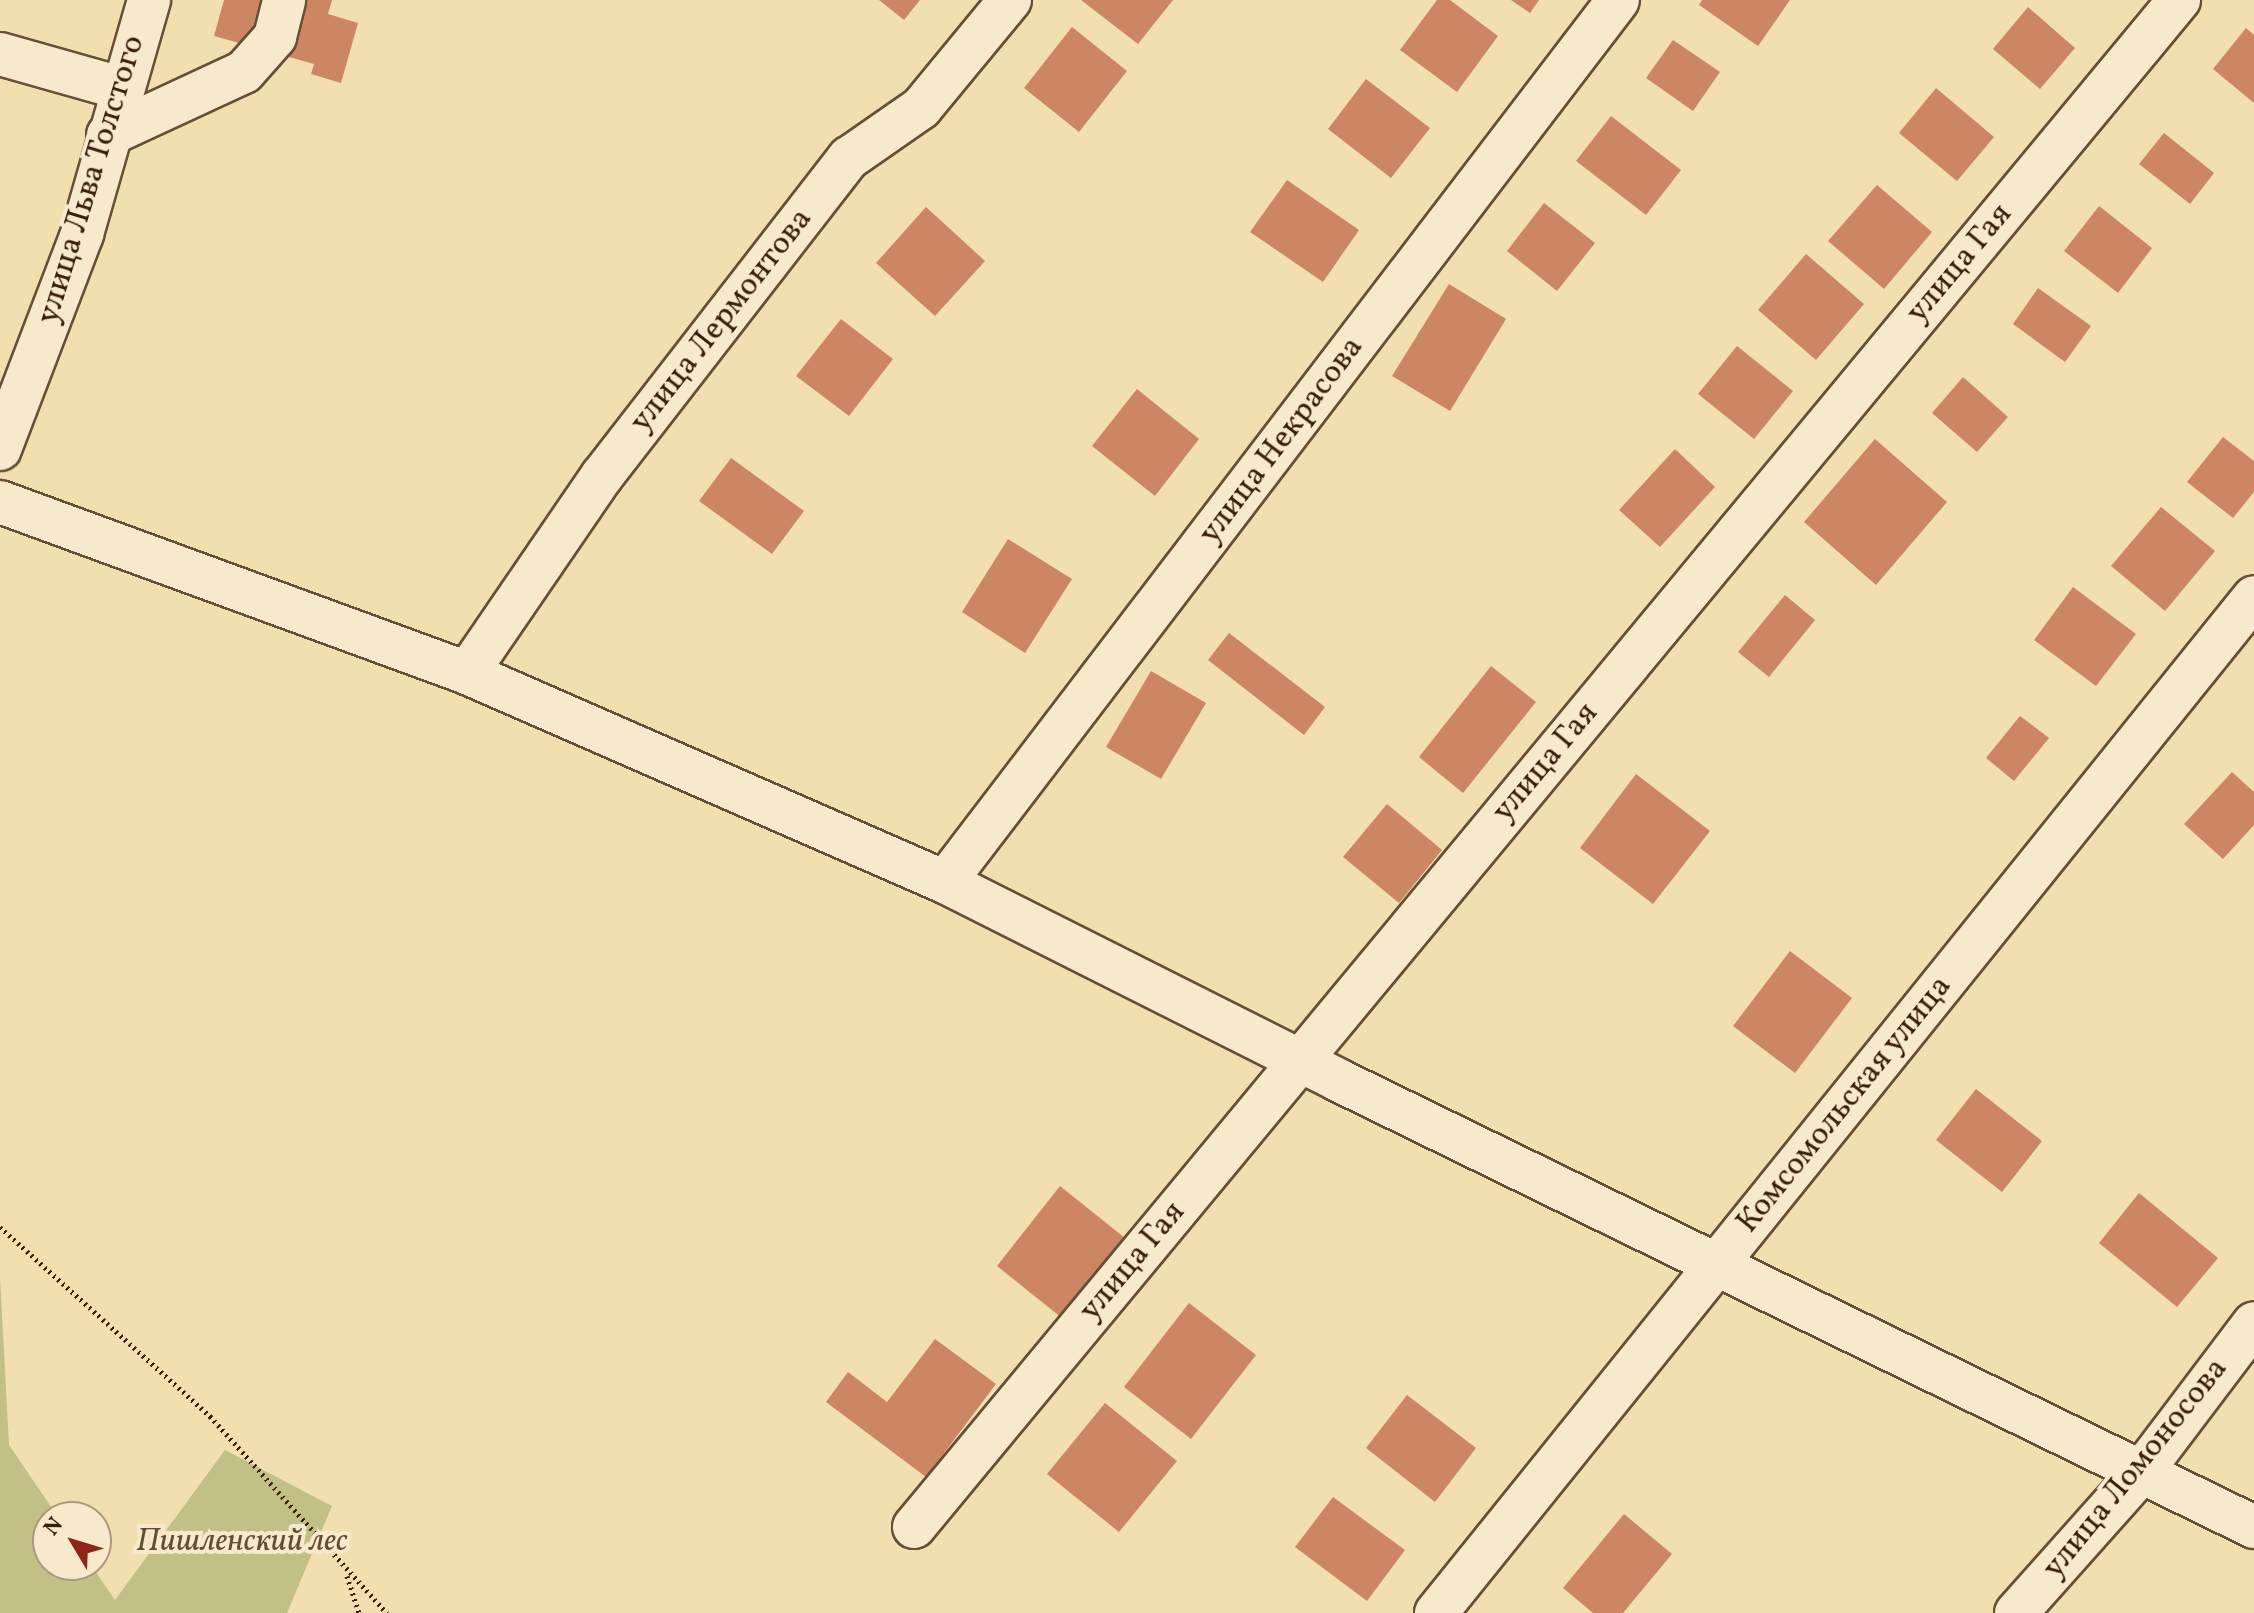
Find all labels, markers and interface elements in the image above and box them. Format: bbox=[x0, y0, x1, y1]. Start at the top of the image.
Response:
street label: улица Льва Толстого bbox=[30, 31, 154, 329]
street label: улица Гая bbox=[1899, 196, 2021, 332]
street label: улица Лермонтова bbox=[623, 201, 821, 441]
street label: улица Некрасова bbox=[1192, 330, 1372, 552]
street label: улица Гая bbox=[1485, 695, 1607, 831]
street label: Комсомольская улица bbox=[1729, 968, 1961, 1242]
street label: улица Гая bbox=[1072, 1194, 1194, 1330]
street label: улица Ломоносова bbox=[2035, 1351, 2237, 1587]
north arrow bbox=[32, 1501, 112, 1581]
text: N bbox=[37, 1511, 71, 1543]
park label: Пишленский лес bbox=[136, 1523, 348, 1561]

